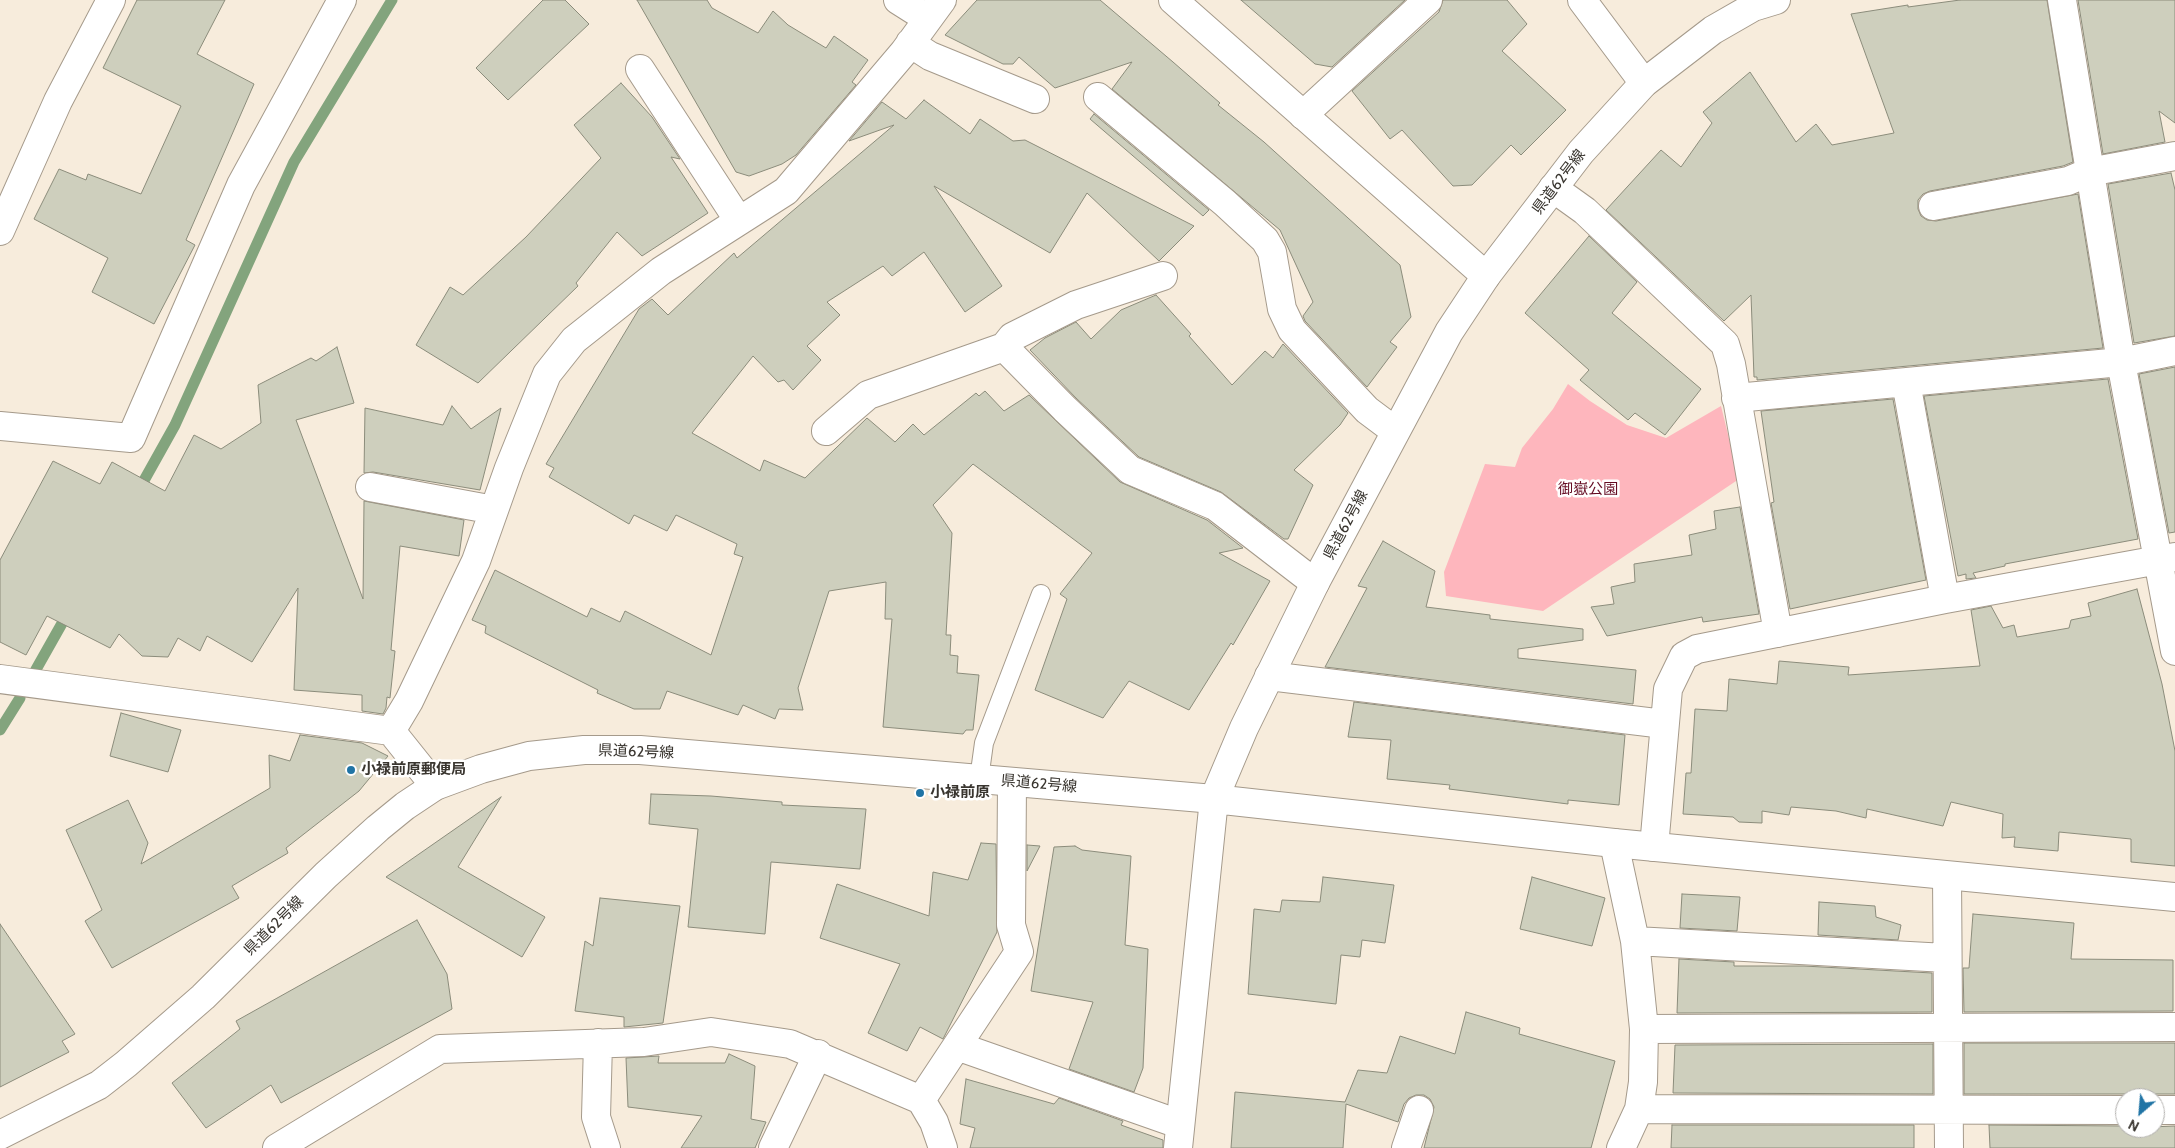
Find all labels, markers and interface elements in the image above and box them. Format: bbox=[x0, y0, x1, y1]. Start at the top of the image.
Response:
street label: 県道62号線 bbox=[1529, 146, 1589, 218]
park label: 御嶽公園 bbox=[1558, 481, 1618, 499]
street label: 県道62号線 bbox=[1320, 487, 1372, 563]
street label: 県道62号線 bbox=[598, 742, 674, 762]
place label: 小禄前原郵便局 bbox=[361, 761, 466, 779]
marker: 小禄前原郵便局 bbox=[345, 764, 357, 776]
street label: 県道62号線 bbox=[1000, 772, 1078, 796]
place label: 小禄前原 bbox=[930, 784, 990, 802]
marker: 小禄前原 bbox=[914, 787, 926, 799]
street label: 県道62号線 bbox=[241, 893, 307, 959]
north arrow bbox=[2115, 1088, 2165, 1138]
text: N bbox=[2125, 1115, 2142, 1136]

